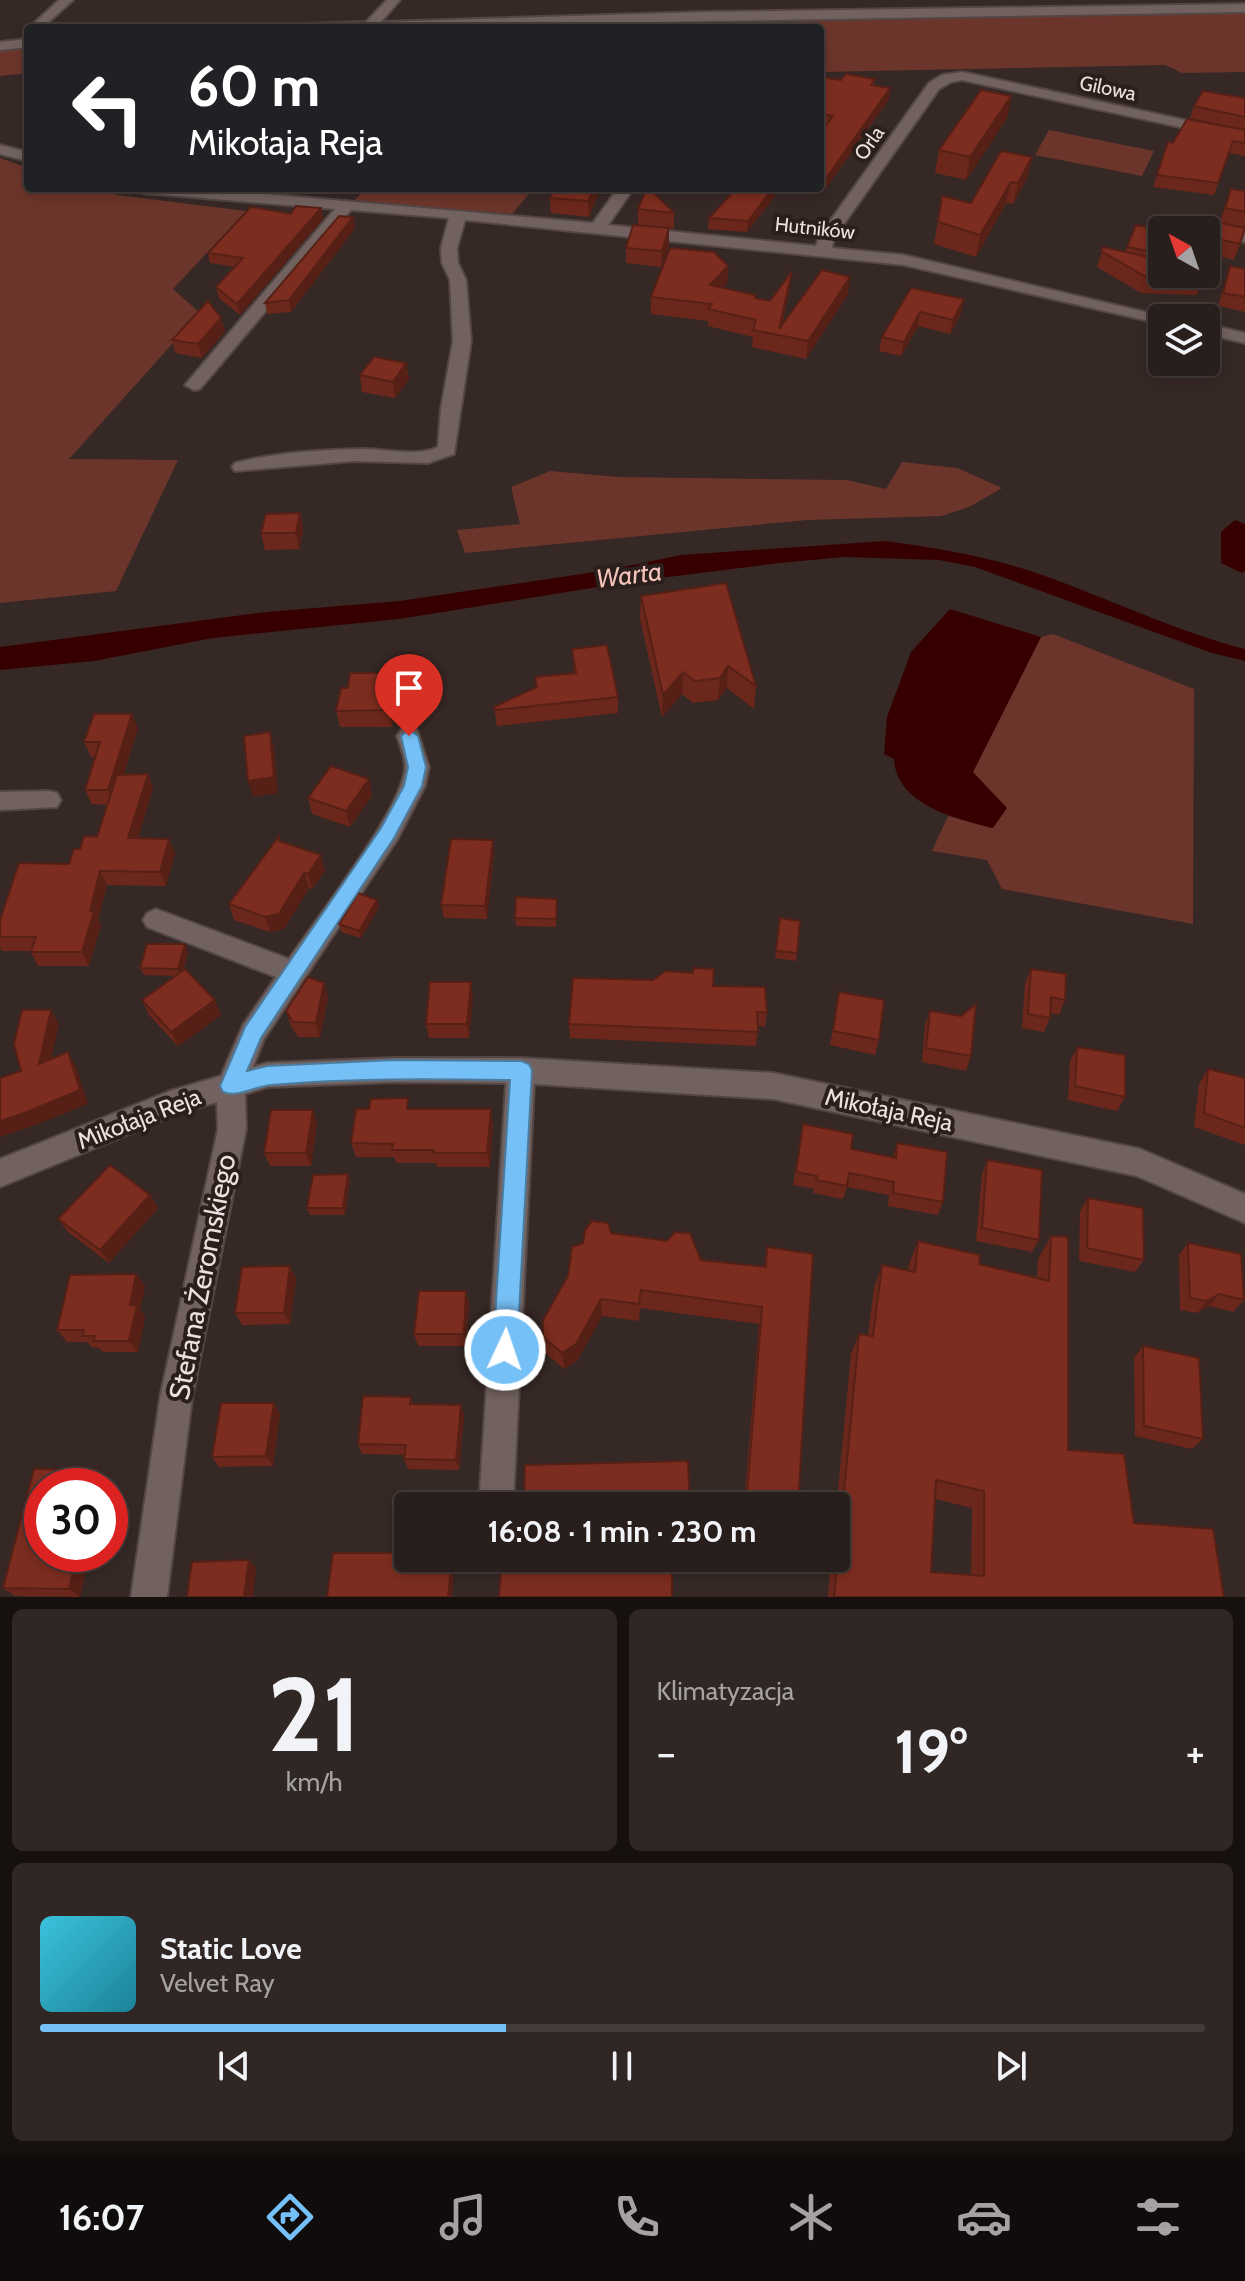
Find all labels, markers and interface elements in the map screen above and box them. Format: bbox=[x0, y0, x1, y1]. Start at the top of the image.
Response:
text: 60 m bbox=[188, 52, 320, 120]
icon: left bbox=[56, 56, 160, 160]
street label: Gilowa bbox=[1078, 70, 1139, 106]
text: Mikołaja Reja bbox=[188, 120, 383, 164]
street label: Orla bbox=[849, 121, 889, 165]
street label: Hutników bbox=[774, 212, 857, 244]
north arrow bbox=[1148, 216, 1220, 288]
map controls bbox=[1148, 216, 1220, 376]
button: layers bbox=[1148, 304, 1220, 376]
water label: Warta bbox=[594, 555, 664, 595]
pin bbox=[375, 654, 443, 736]
icon: arrive bbox=[387, 666, 431, 710]
street label: Mikołaja Reja bbox=[73, 1082, 205, 1155]
street label: Mikołaja Reja bbox=[823, 1082, 956, 1137]
street label: Stefana Żeromskiego bbox=[162, 1151, 242, 1403]
position arrow bbox=[463, 1308, 547, 1392]
speed limit sign: 30 bbox=[24, 1468, 128, 1572]
text: 16:08 · 1 min · 230 m bbox=[488, 1513, 756, 1550]
text: 21 bbox=[268, 1651, 361, 1777]
text: Klimatyzacja bbox=[657, 1675, 794, 1707]
text: 19° bbox=[894, 1715, 967, 1788]
text: − bbox=[657, 1726, 676, 1779]
text: + bbox=[1186, 1726, 1205, 1779]
text: km/h bbox=[286, 1766, 343, 1798]
text: Static Love bbox=[160, 1930, 302, 1967]
text: Velvet Ray bbox=[160, 1967, 275, 1999]
icon: previous bbox=[212, 2044, 256, 2088]
icon: pause bbox=[600, 2044, 644, 2088]
icon: next bbox=[989, 2044, 1033, 2088]
icon: directions bbox=[262, 2189, 318, 2245]
icon: music bbox=[435, 2189, 491, 2245]
icon: phone bbox=[609, 2189, 665, 2245]
icon: climate bbox=[783, 2189, 839, 2245]
icon: car bbox=[956, 2189, 1012, 2245]
icon: filters bbox=[1130, 2189, 1186, 2245]
text: 16:07 bbox=[59, 2195, 144, 2239]

